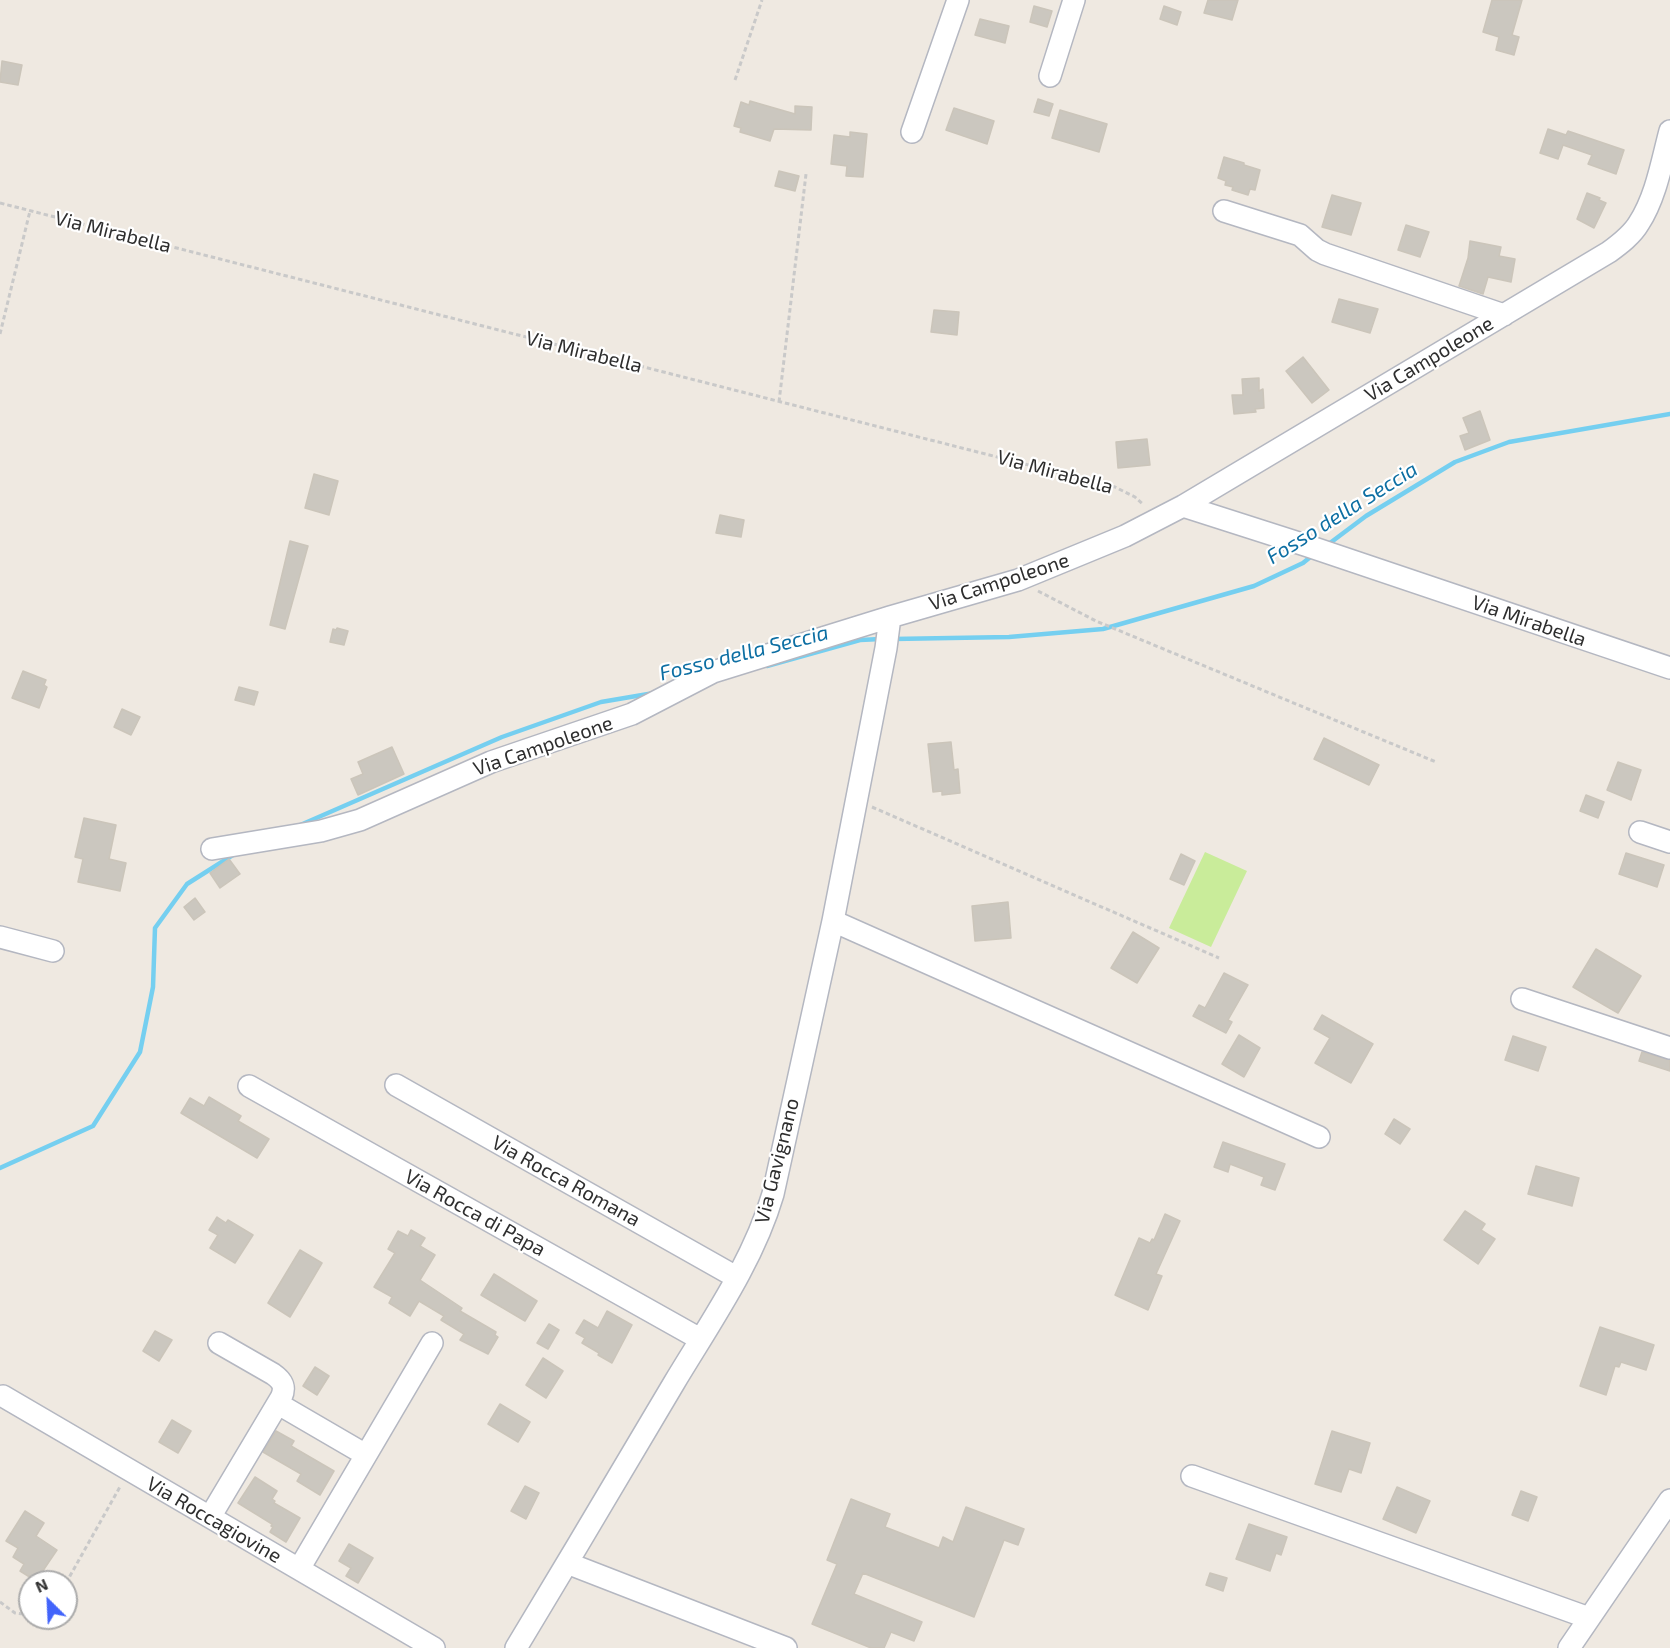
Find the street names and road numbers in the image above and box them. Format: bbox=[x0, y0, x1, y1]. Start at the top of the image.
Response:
street label: Via Mirabella bbox=[52, 206, 174, 258]
street label: Via Campoleone bbox=[1360, 311, 1498, 407]
street label: Via Mirabella bbox=[523, 326, 645, 378]
street label: Via Mirabella bbox=[994, 445, 1116, 499]
street label: Via Campoleone bbox=[926, 548, 1072, 616]
street label: Via Mirabella bbox=[1469, 590, 1589, 652]
street label: Via Campoleone bbox=[470, 711, 616, 781]
street label: Via Gavignano bbox=[750, 1096, 804, 1226]
street label: Via Rocca Romana bbox=[488, 1130, 644, 1232]
street label: Via Rocca di Papa bbox=[400, 1164, 550, 1262]
street label: Via Roccagiovine bbox=[142, 1472, 286, 1568]

